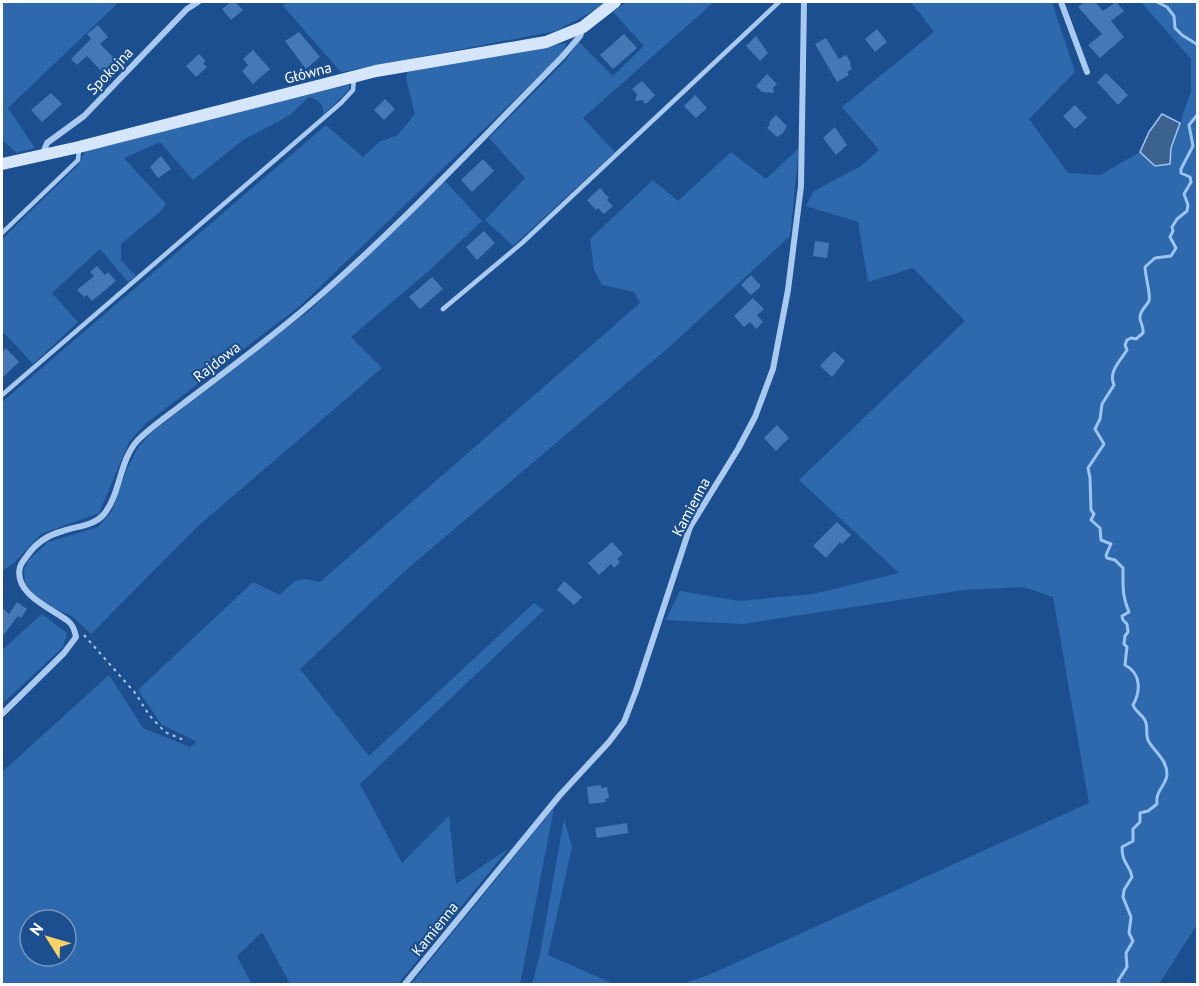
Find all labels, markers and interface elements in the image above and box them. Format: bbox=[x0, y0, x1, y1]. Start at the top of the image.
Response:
street label: Spokojna bbox=[82, 43, 137, 98]
street label: Główna bbox=[282, 57, 334, 88]
street label: Rajdowa bbox=[189, 337, 244, 386]
street label: Kamienna bbox=[667, 474, 714, 539]
street label: Kamienna bbox=[407, 898, 462, 959]
north arrow bbox=[18, 908, 78, 968]
text: N bbox=[25, 919, 47, 939]

